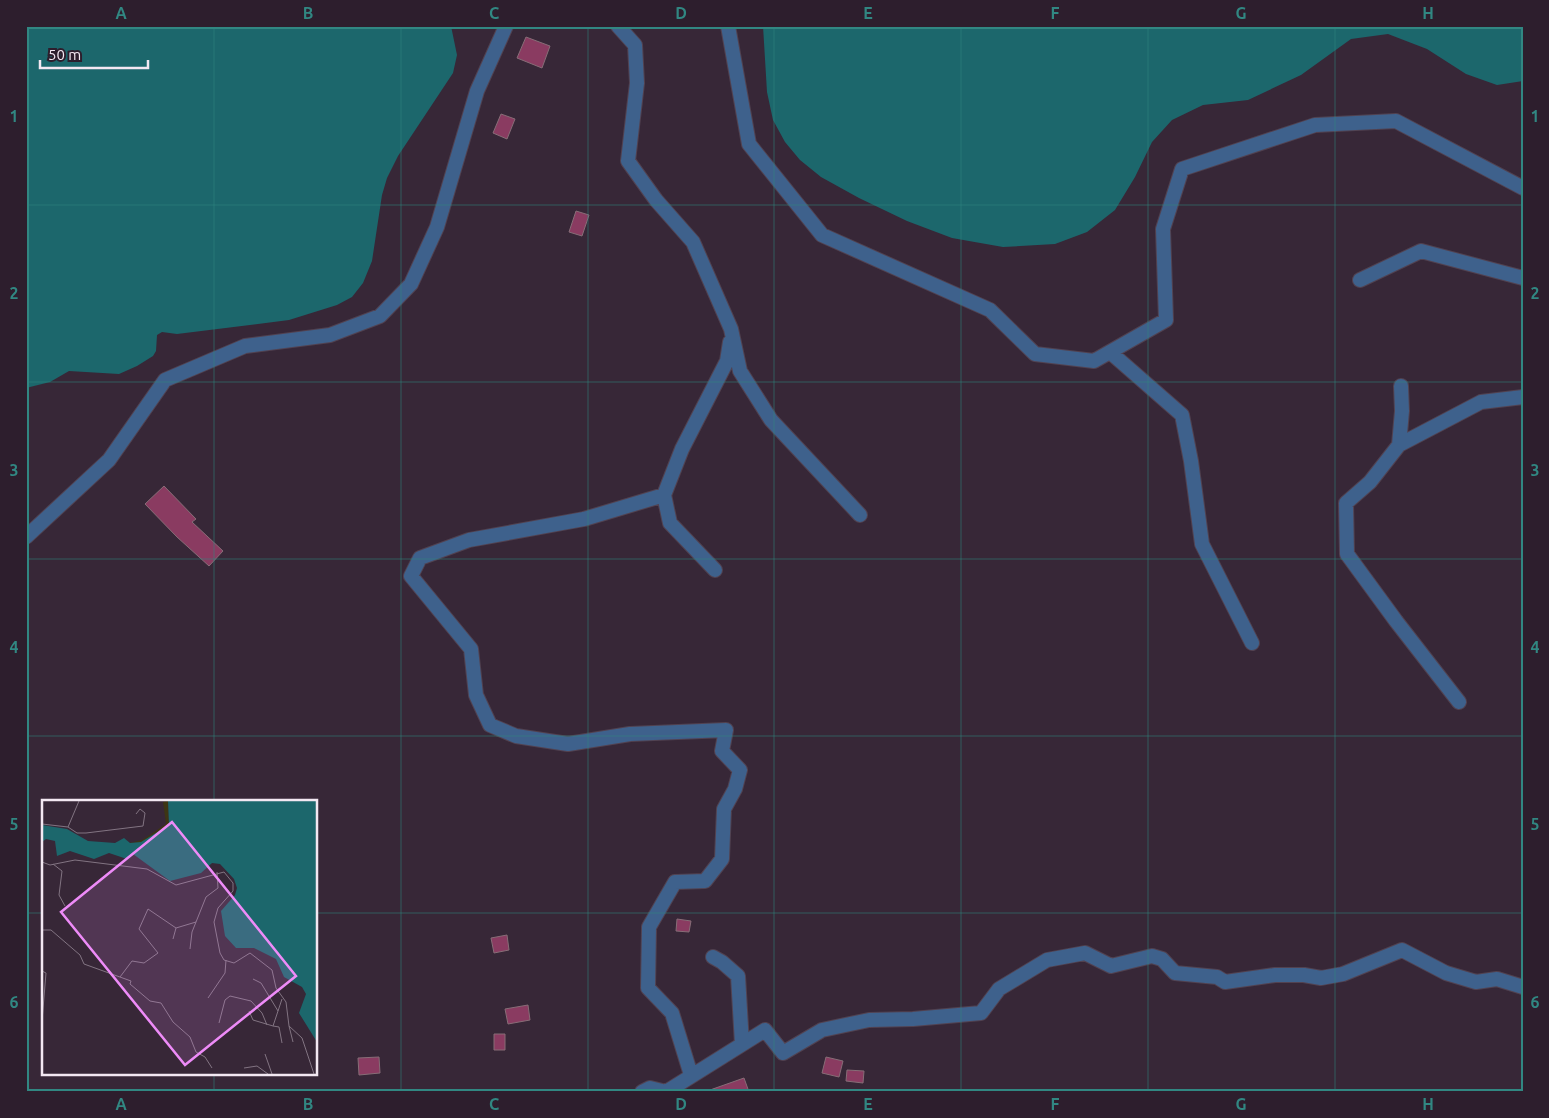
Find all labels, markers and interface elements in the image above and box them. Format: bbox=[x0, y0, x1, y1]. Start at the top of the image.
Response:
text: A bbox=[115, 4, 127, 22]
text: B bbox=[303, 4, 313, 22]
text: C bbox=[489, 4, 499, 22]
text: D bbox=[675, 4, 687, 22]
text: E bbox=[863, 4, 873, 22]
text: F bbox=[1051, 4, 1060, 22]
text: G bbox=[1235, 4, 1247, 22]
text: H bbox=[1422, 4, 1434, 22]
scale bar bbox=[40, 38, 148, 70]
text: 50 m bbox=[48, 46, 81, 63]
text: 1 bbox=[9, 107, 19, 125]
text: 1 bbox=[1530, 107, 1540, 125]
text: 2 bbox=[9, 284, 19, 302]
text: 2 bbox=[1530, 284, 1540, 302]
text: 3 bbox=[9, 461, 19, 479]
text: 3 bbox=[1530, 461, 1540, 479]
text: 4 bbox=[9, 638, 19, 656]
text: 4 bbox=[1530, 638, 1540, 656]
inset map bbox=[42, 800, 318, 1076]
text: 5 bbox=[9, 815, 19, 833]
text: 5 bbox=[1530, 815, 1540, 833]
text: 6 bbox=[9, 993, 19, 1011]
text: 6 bbox=[1530, 993, 1540, 1011]
text: A bbox=[115, 1095, 127, 1113]
text: B bbox=[303, 1095, 313, 1113]
text: C bbox=[489, 1095, 499, 1113]
text: D bbox=[675, 1095, 687, 1113]
text: E bbox=[863, 1095, 873, 1113]
text: F bbox=[1051, 1095, 1060, 1113]
text: G bbox=[1235, 1095, 1247, 1113]
text: H bbox=[1422, 1095, 1434, 1113]

